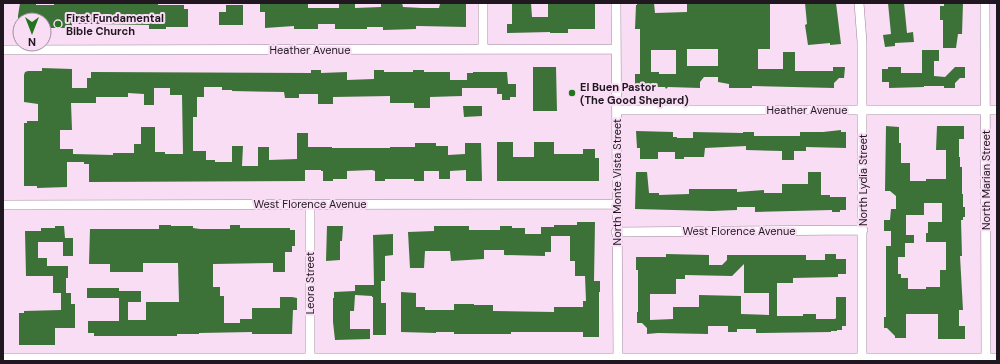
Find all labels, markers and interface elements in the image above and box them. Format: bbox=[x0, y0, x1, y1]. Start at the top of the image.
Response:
place label: First Fundamental Bible Church bbox=[66, 11, 164, 38]
north arrow bbox=[12, 12, 52, 52]
marker: First Fundamental Bible Church bbox=[53, 19, 63, 29]
text: N bbox=[28, 35, 36, 49]
street label: Heather Avenue bbox=[270, 43, 350, 57]
place label: El Buen Pastor (The Good Shepard) bbox=[580, 80, 689, 107]
marker: El Buen Pastor (The Good Shepard) bbox=[567, 88, 577, 98]
street label: Heather Avenue bbox=[767, 103, 847, 117]
street label: North Monte Vista Street bbox=[610, 119, 624, 245]
street label: North Marian Street bbox=[979, 130, 993, 230]
street label: North Lydia Street bbox=[856, 134, 870, 226]
street label: West Florence Avenue bbox=[254, 197, 366, 211]
street label: West Florence Avenue bbox=[683, 224, 795, 238]
street label: Leora Street bbox=[303, 252, 317, 314]

